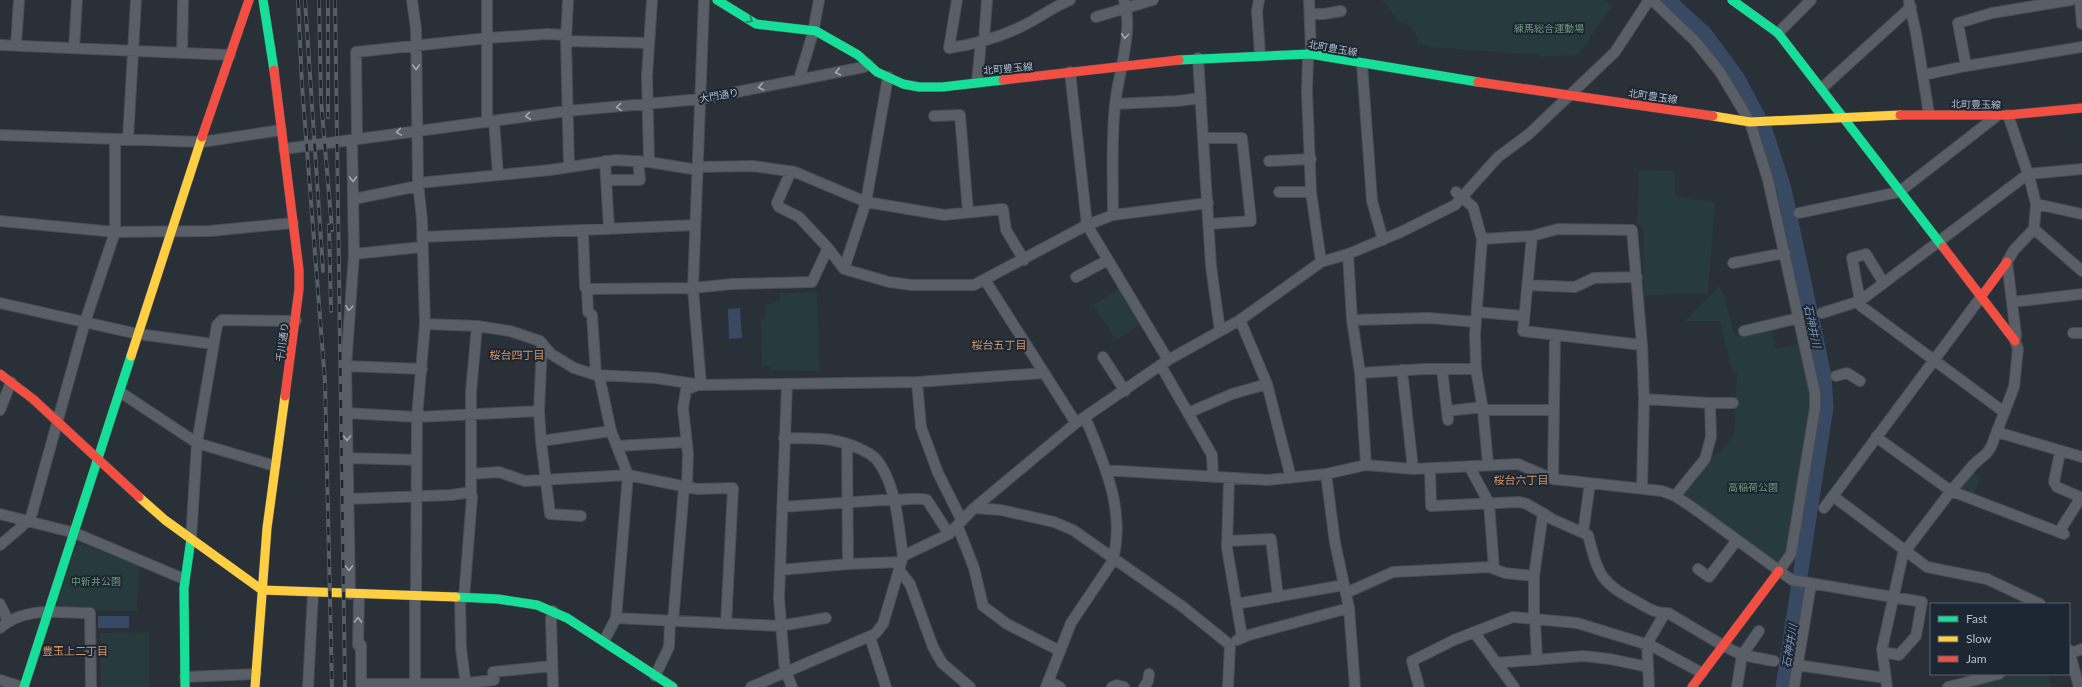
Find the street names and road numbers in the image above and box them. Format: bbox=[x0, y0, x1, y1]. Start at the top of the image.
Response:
street label: 北町豊玉線 bbox=[1307, 38, 1359, 58]
street label: 北町豊玉線 bbox=[983, 60, 1033, 76]
street label: 大門通り bbox=[698, 86, 740, 104]
street label: 北町豊玉線 bbox=[1627, 87, 1679, 105]
street label: 北町豊玉線 bbox=[1951, 98, 2001, 110]
street label: 千川通り bbox=[273, 321, 291, 363]

